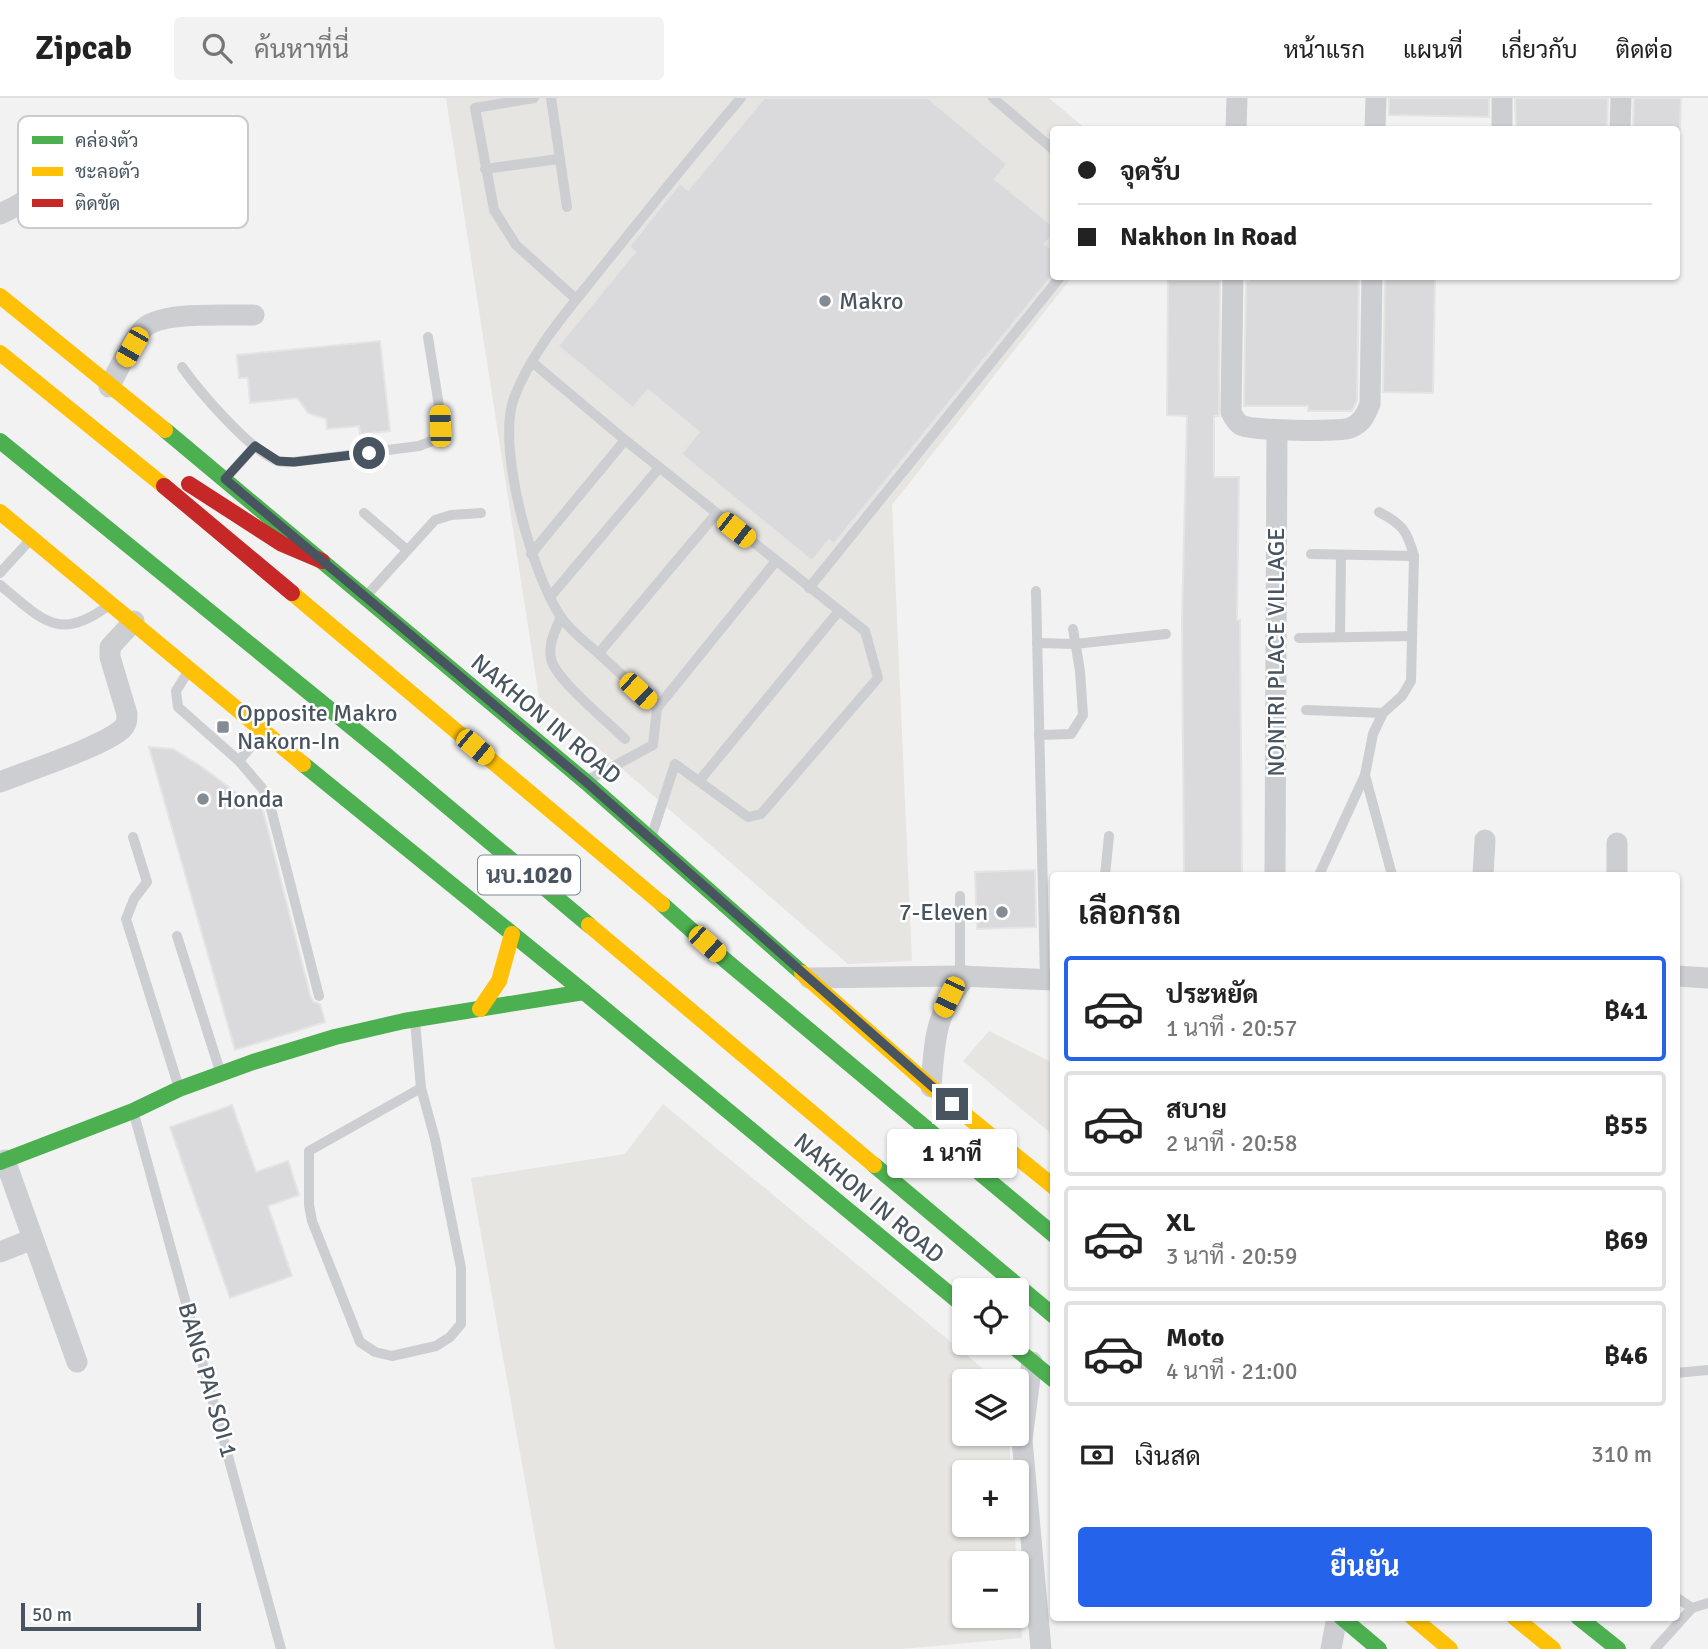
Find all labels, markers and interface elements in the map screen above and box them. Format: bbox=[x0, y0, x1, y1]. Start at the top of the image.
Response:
search box bbox=[174, 17, 664, 80]
text: Zipcab bbox=[35, 28, 132, 69]
icon: search bbox=[198, 29, 236, 67]
text: ค้นหาที่นี่ bbox=[254, 34, 349, 66]
text: หน้าแรก bbox=[1284, 35, 1365, 65]
text: แผนที่ bbox=[1403, 35, 1463, 65]
text: เกี่ยวกับ bbox=[1501, 35, 1578, 65]
text: ติดต่อ bbox=[1616, 35, 1673, 65]
legend bbox=[18, 116, 248, 228]
text: คล่องตัว bbox=[75, 129, 139, 153]
text: จุดรับ bbox=[1120, 156, 1181, 188]
text: ชะลอตัว bbox=[75, 160, 140, 184]
text: ติดขัด bbox=[75, 192, 120, 216]
text: Nakhon In Road bbox=[1120, 221, 1297, 253]
place label: Makro bbox=[839, 286, 903, 316]
marker: Makro bbox=[817, 293, 833, 309]
car bbox=[113, 324, 152, 370]
car bbox=[429, 405, 452, 447]
route start bbox=[353, 437, 385, 469]
car bbox=[713, 509, 760, 551]
street label: NONTRI PLACE VILLAGE bbox=[1261, 527, 1291, 777]
street label: NAKHON IN ROAD bbox=[465, 647, 627, 791]
car bbox=[616, 669, 661, 713]
place label: Opposite Makro Nakorn-In bbox=[237, 698, 398, 756]
marker: Opposite Makro Nakorn-In bbox=[215, 719, 231, 735]
car bbox=[453, 725, 498, 769]
place label: Honda bbox=[217, 784, 284, 814]
marker: Honda bbox=[195, 791, 211, 807]
road number: นบ.1020 bbox=[478, 856, 580, 894]
text: เลือกรถ bbox=[1078, 894, 1181, 933]
place label: 7-Eleven bbox=[899, 897, 988, 927]
marker: 7-Eleven bbox=[994, 904, 1010, 920]
car bbox=[685, 922, 730, 966]
car bbox=[931, 974, 968, 1020]
icon: car bbox=[1082, 977, 1145, 1040]
text: ประหยัด bbox=[1166, 979, 1259, 1011]
text: ฿41 bbox=[1604, 995, 1648, 1027]
text: 1 นาที · 20:57 bbox=[1166, 1014, 1297, 1043]
route end bbox=[936, 1088, 968, 1120]
icon: car bbox=[1082, 1092, 1145, 1155]
text: สบาย bbox=[1166, 1094, 1227, 1126]
text: ฿55 bbox=[1604, 1110, 1648, 1142]
street label: NAKHON IN ROAD bbox=[788, 1126, 950, 1270]
callout: 1 นาที bbox=[887, 1128, 1017, 1178]
text: 2 นาที · 20:58 bbox=[1166, 1129, 1297, 1158]
text: 1 นาที bbox=[922, 1139, 982, 1168]
icon: car bbox=[1082, 1207, 1145, 1270]
text: XL bbox=[1166, 1207, 1196, 1239]
text: ฿69 bbox=[1604, 1225, 1648, 1257]
text: 3 นาที · 20:59 bbox=[1166, 1242, 1297, 1271]
map controls bbox=[952, 1278, 1029, 1628]
button: locate bbox=[952, 1278, 1029, 1355]
street label: BANG PAI SOI 1 bbox=[172, 1299, 244, 1461]
icon: car bbox=[1082, 1322, 1145, 1385]
text: Moto bbox=[1166, 1322, 1224, 1354]
text: ฿46 bbox=[1604, 1340, 1648, 1372]
text: 4 นาที · 21:00 bbox=[1166, 1357, 1297, 1386]
button: layers bbox=[952, 1369, 1029, 1446]
icon: cash bbox=[1078, 1436, 1116, 1474]
text: 310 m bbox=[1591, 1440, 1652, 1469]
text: เงินสด bbox=[1134, 1441, 1201, 1473]
button: + bbox=[952, 1460, 1029, 1537]
button: ยืนยัน bbox=[1078, 1527, 1652, 1607]
button: − bbox=[952, 1551, 1029, 1628]
scale bar bbox=[21, 1600, 201, 1632]
text: 50 m bbox=[32, 1603, 72, 1627]

